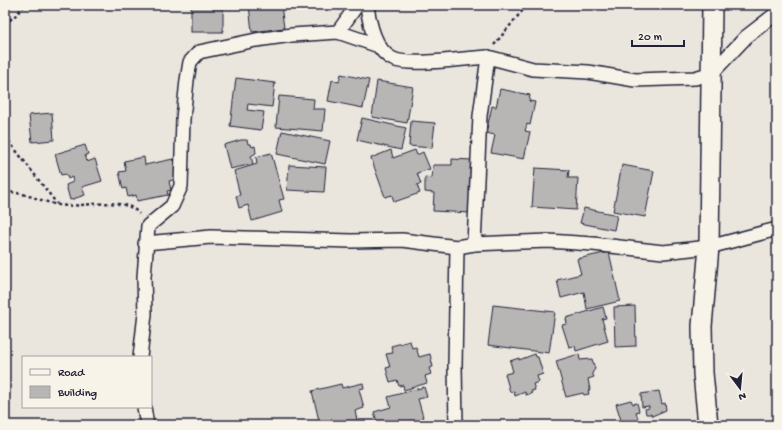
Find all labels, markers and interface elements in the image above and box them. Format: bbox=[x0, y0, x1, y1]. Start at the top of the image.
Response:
scale bar bbox=[632, 22, 684, 48]
text: 20 m bbox=[638, 31, 663, 45]
legend bbox=[22, 356, 152, 408]
text: Road bbox=[58, 367, 85, 381]
north arrow bbox=[720, 368, 760, 408]
text: Building bbox=[57, 387, 97, 401]
text: N bbox=[737, 389, 747, 402]

